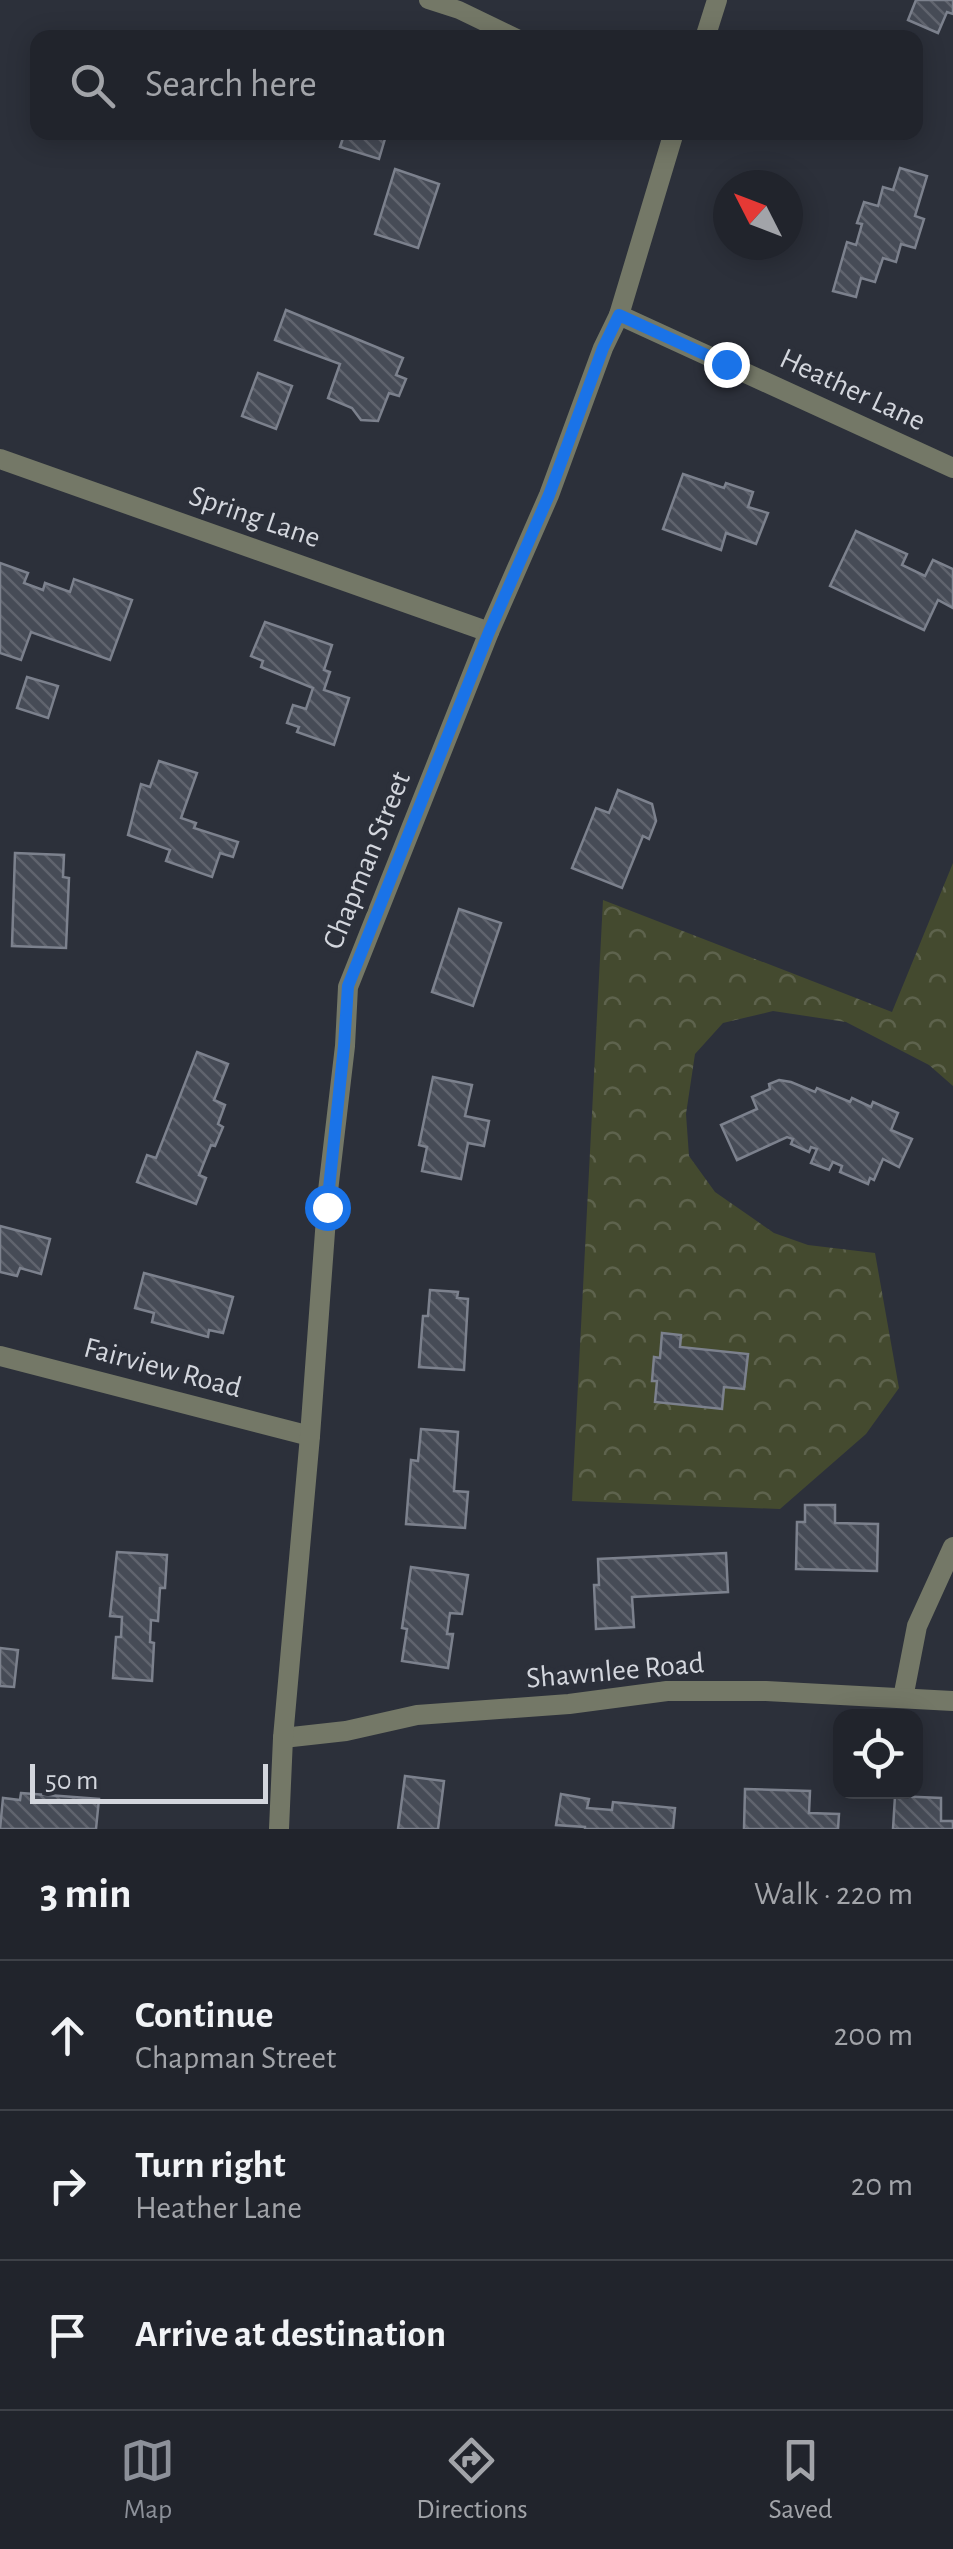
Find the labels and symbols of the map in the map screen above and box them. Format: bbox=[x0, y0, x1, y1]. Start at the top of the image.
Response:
north arrow bbox=[713, 170, 803, 260]
route end bbox=[704, 342, 750, 388]
street label: Heather Lane bbox=[775, 343, 930, 437]
street label: Spring Lane bbox=[185, 481, 324, 553]
street label: Chapman Street bbox=[318, 767, 416, 953]
route start bbox=[305, 1185, 351, 1231]
street label: Fairview Road bbox=[81, 1333, 245, 1403]
street label: Shawnlee Road bbox=[525, 1648, 705, 1694]
scale bar bbox=[30, 1759, 268, 1804]

